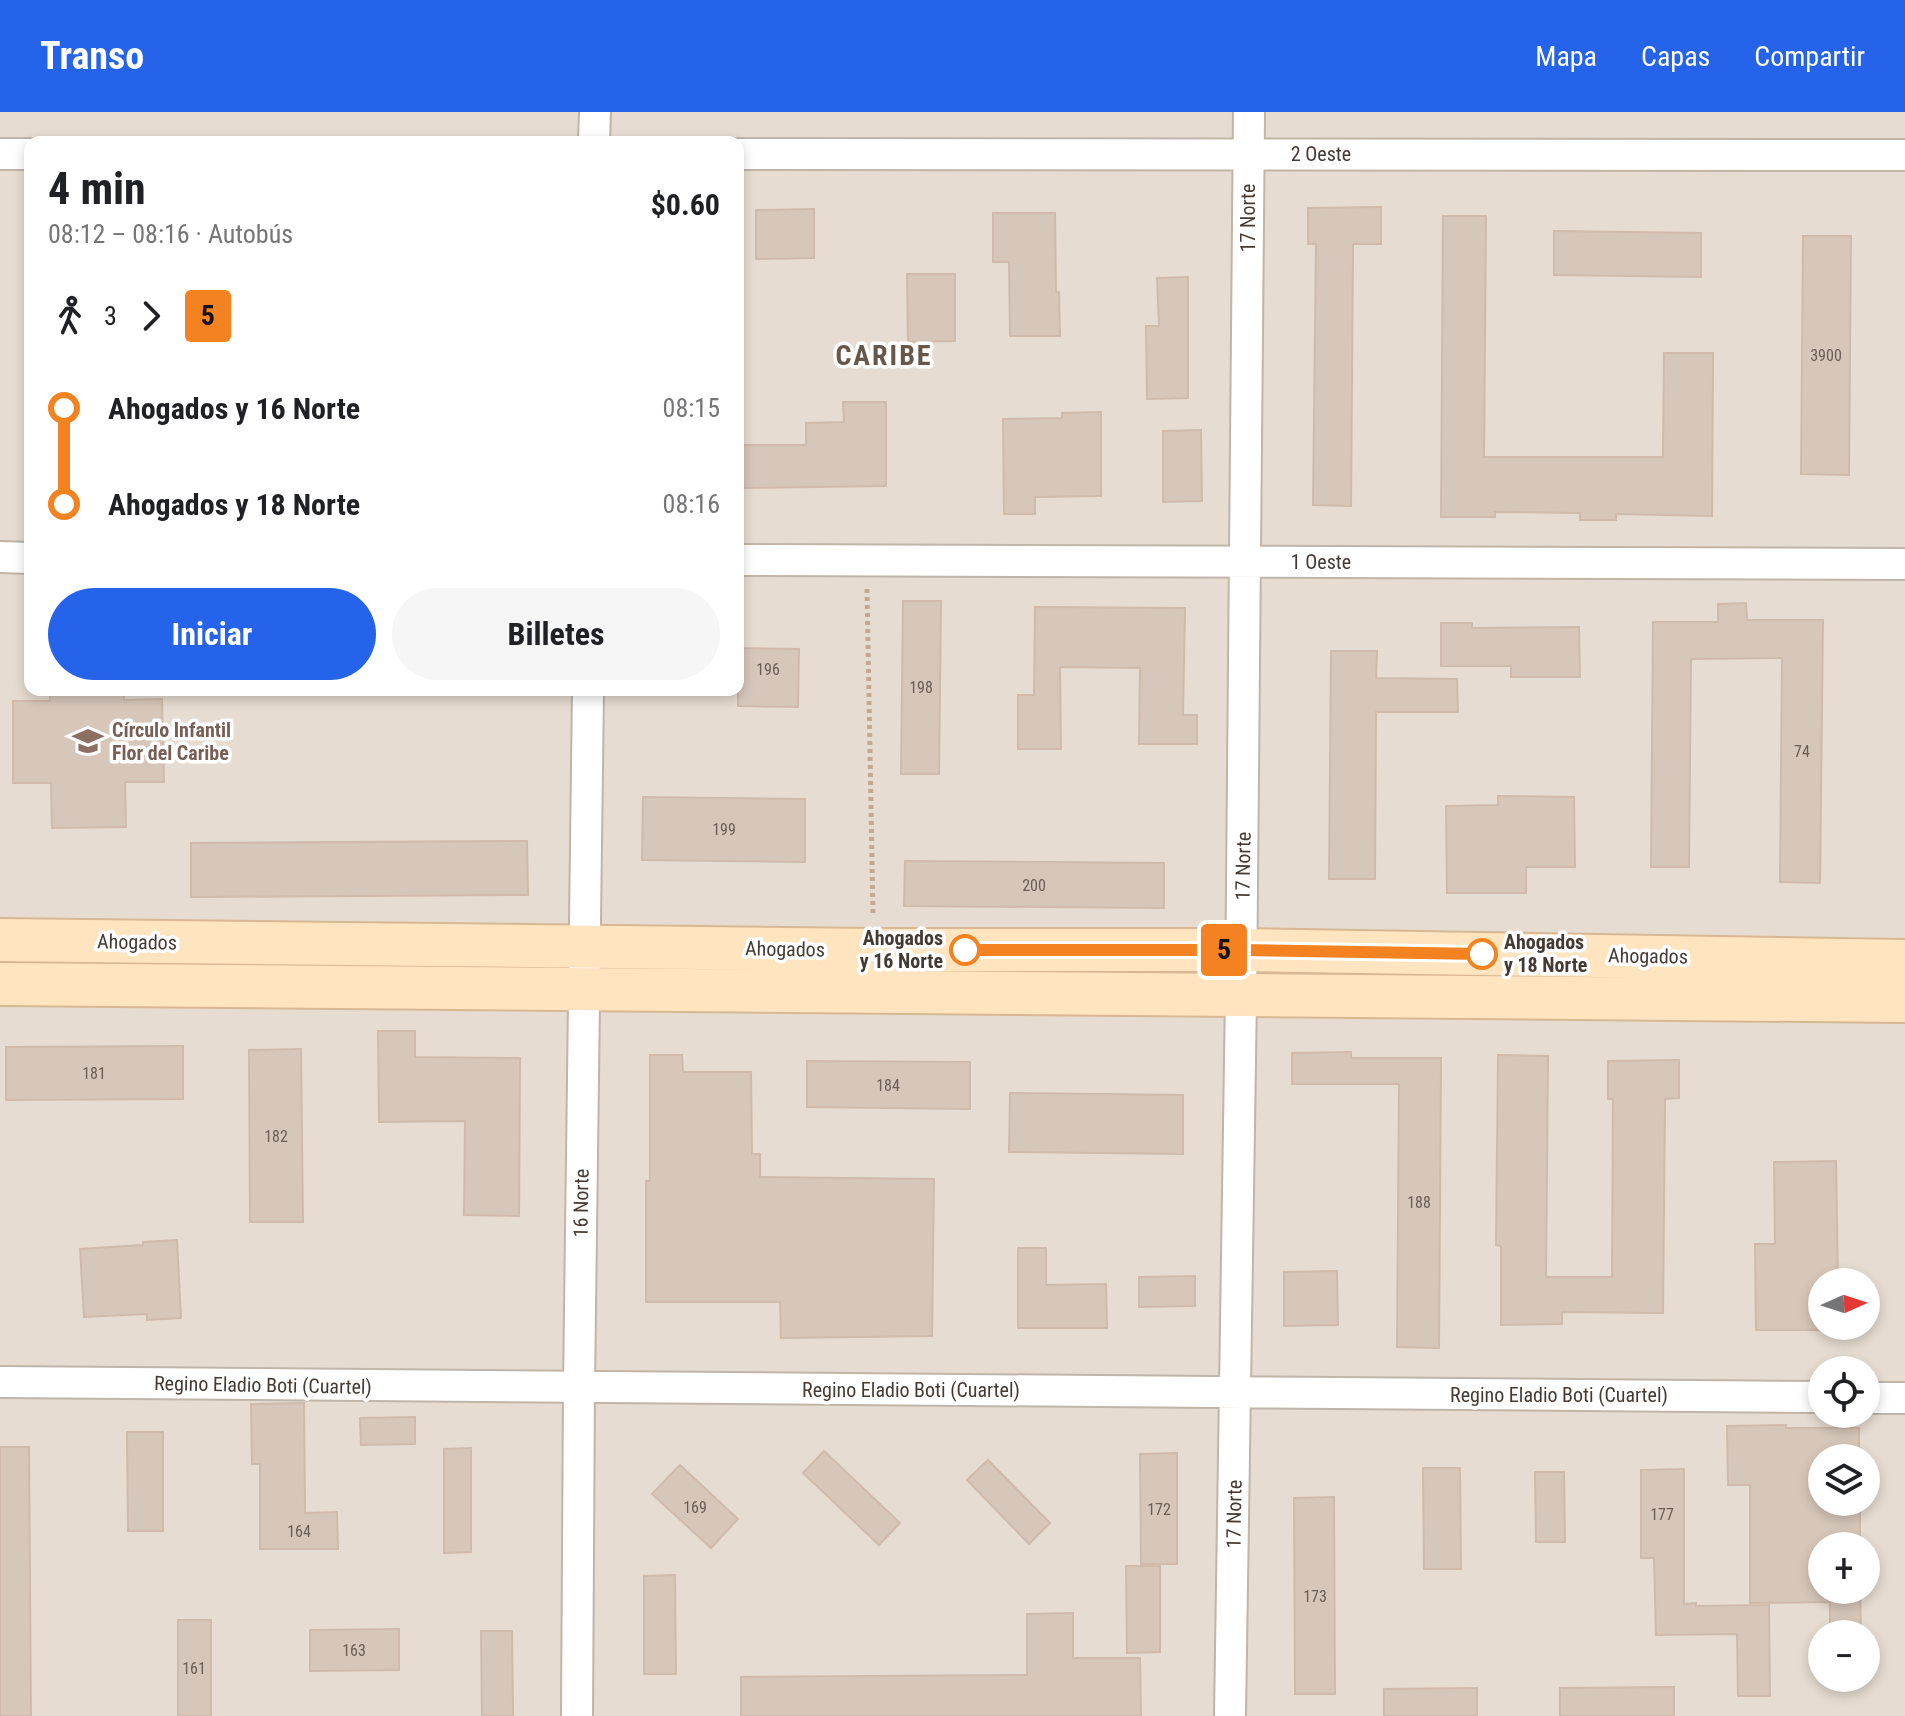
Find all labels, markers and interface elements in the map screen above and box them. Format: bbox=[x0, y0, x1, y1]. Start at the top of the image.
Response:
text: Transo bbox=[40, 34, 144, 78]
text: Mapa bbox=[1535, 40, 1597, 73]
text: Capas bbox=[1641, 40, 1710, 73]
text: Compartir bbox=[1754, 40, 1865, 73]
street label: 2 Oeste bbox=[1291, 142, 1351, 166]
text: 4 min bbox=[48, 163, 146, 215]
street label: 17 Norte bbox=[1236, 184, 1260, 252]
text: $0.60 bbox=[651, 187, 720, 222]
text: 08:12 – 08:16 · Autobús bbox=[48, 219, 293, 249]
icon: walk bbox=[48, 294, 92, 338]
icon: forward bbox=[129, 294, 173, 338]
text: 5 bbox=[201, 299, 215, 332]
text: 3 bbox=[104, 301, 117, 331]
district label: CARIBE bbox=[835, 339, 933, 372]
house number: 3900 bbox=[1810, 346, 1842, 365]
text: Ahogados y 16 Norte bbox=[108, 391, 360, 426]
text: 08:15 bbox=[663, 393, 720, 423]
text: Ahogados y 18 Norte bbox=[108, 487, 360, 522]
text: 08:16 bbox=[663, 489, 720, 519]
street label: 1 Oeste bbox=[1291, 550, 1351, 574]
button: Iniciar bbox=[48, 588, 376, 680]
button: Billetes bbox=[392, 588, 720, 680]
house number: 196 bbox=[756, 660, 780, 679]
house number: 198 bbox=[909, 678, 933, 697]
place label: Círculo Infantil Flor del Caribe bbox=[112, 718, 231, 765]
school or university icon: Círculo Infantil Flor del Caribe bbox=[71, 724, 105, 758]
house number: 74 bbox=[1794, 742, 1810, 761]
house number: 199 bbox=[712, 820, 736, 839]
street label: 17 Norte bbox=[1230, 831, 1256, 901]
house number: 200 bbox=[1022, 876, 1046, 895]
line badge: 5 bbox=[1198, 924, 1250, 976]
place label: Ahogados y 16 Norte bbox=[860, 926, 943, 973]
street label: Ahogados bbox=[97, 929, 177, 955]
place label: Ahogados y 18 Norte bbox=[1504, 930, 1587, 977]
text: 5 bbox=[1217, 933, 1231, 966]
marker: Ahogados y 16 Norte bbox=[950, 935, 980, 965]
street label: Ahogados bbox=[745, 936, 825, 962]
marker: Ahogados y 18 Norte bbox=[1467, 939, 1497, 969]
street label: Ahogados bbox=[1608, 943, 1688, 969]
house number: 181 bbox=[82, 1064, 106, 1083]
house number: 184 bbox=[876, 1076, 900, 1095]
house number: 182 bbox=[264, 1127, 288, 1146]
street label: 16 Norte bbox=[568, 1168, 594, 1238]
house number: 188 bbox=[1407, 1193, 1431, 1212]
north arrow bbox=[1808, 1268, 1880, 1340]
map controls bbox=[1808, 1268, 1880, 1692]
button: locate bbox=[1808, 1356, 1880, 1428]
street label: Regino Eladio Boti (Cuartel) bbox=[154, 1371, 372, 1399]
street label: Regino Eladio Boti (Cuartel) bbox=[802, 1378, 1020, 1402]
street label: Regino Eladio Boti (Cuartel) bbox=[1450, 1383, 1668, 1407]
button: layers bbox=[1808, 1444, 1880, 1516]
street label: 17 Norte bbox=[1221, 1479, 1247, 1549]
house number: 169 bbox=[683, 1498, 707, 1517]
house number: 172 bbox=[1147, 1500, 1171, 1519]
house number: 177 bbox=[1650, 1505, 1674, 1524]
house number: 164 bbox=[287, 1522, 311, 1541]
button: + bbox=[1808, 1532, 1880, 1604]
house number: 173 bbox=[1303, 1587, 1327, 1606]
button: − bbox=[1808, 1620, 1880, 1692]
house number: 163 bbox=[342, 1641, 366, 1660]
house number: 161 bbox=[182, 1659, 206, 1678]

